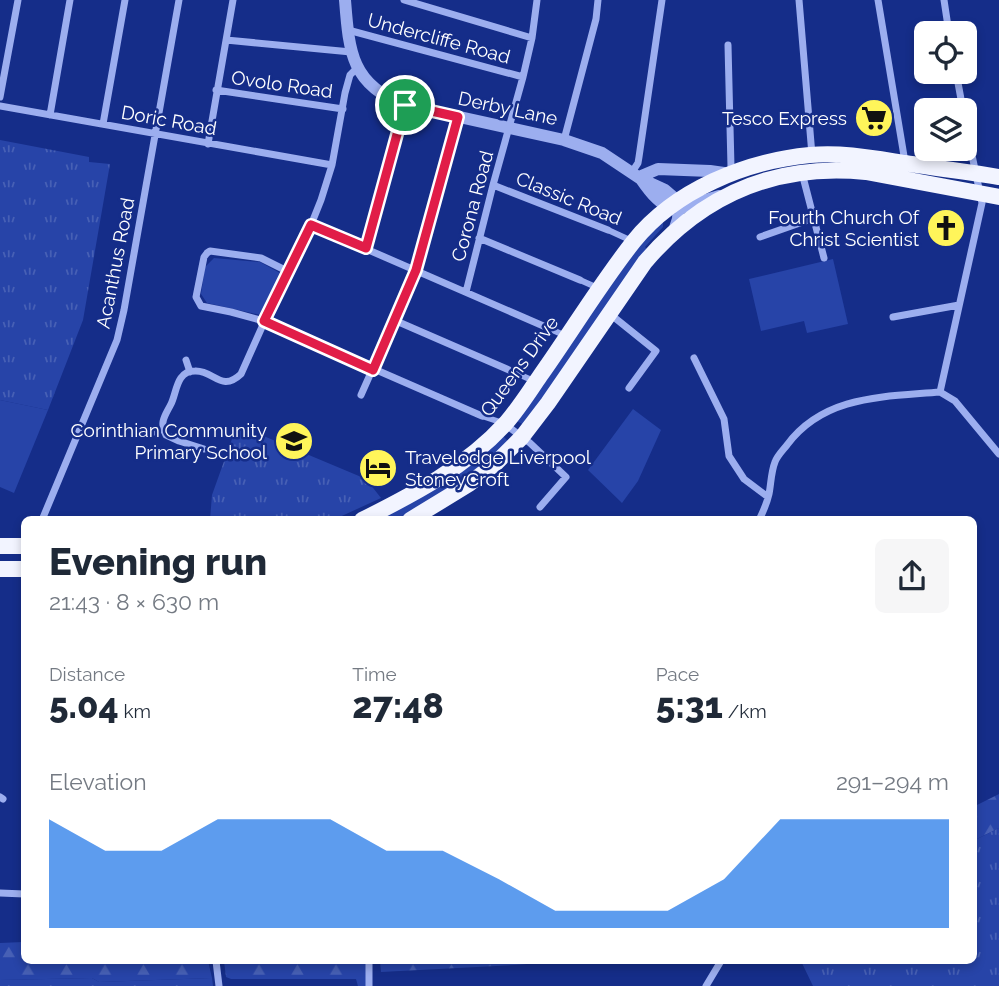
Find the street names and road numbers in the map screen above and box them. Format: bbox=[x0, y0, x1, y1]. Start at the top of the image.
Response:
street label: Undercliffe Road bbox=[365, 8, 513, 68]
street label: Ovolo Road bbox=[230, 66, 334, 102]
street label: Derby Lane bbox=[456, 87, 560, 129]
street label: Doric Road bbox=[120, 101, 218, 139]
street label: Corona Road bbox=[447, 148, 497, 264]
street label: Classic Road bbox=[513, 167, 625, 229]
street label: Acanthus Road bbox=[92, 196, 138, 330]
street label: Queens Drive bbox=[475, 312, 563, 420]

